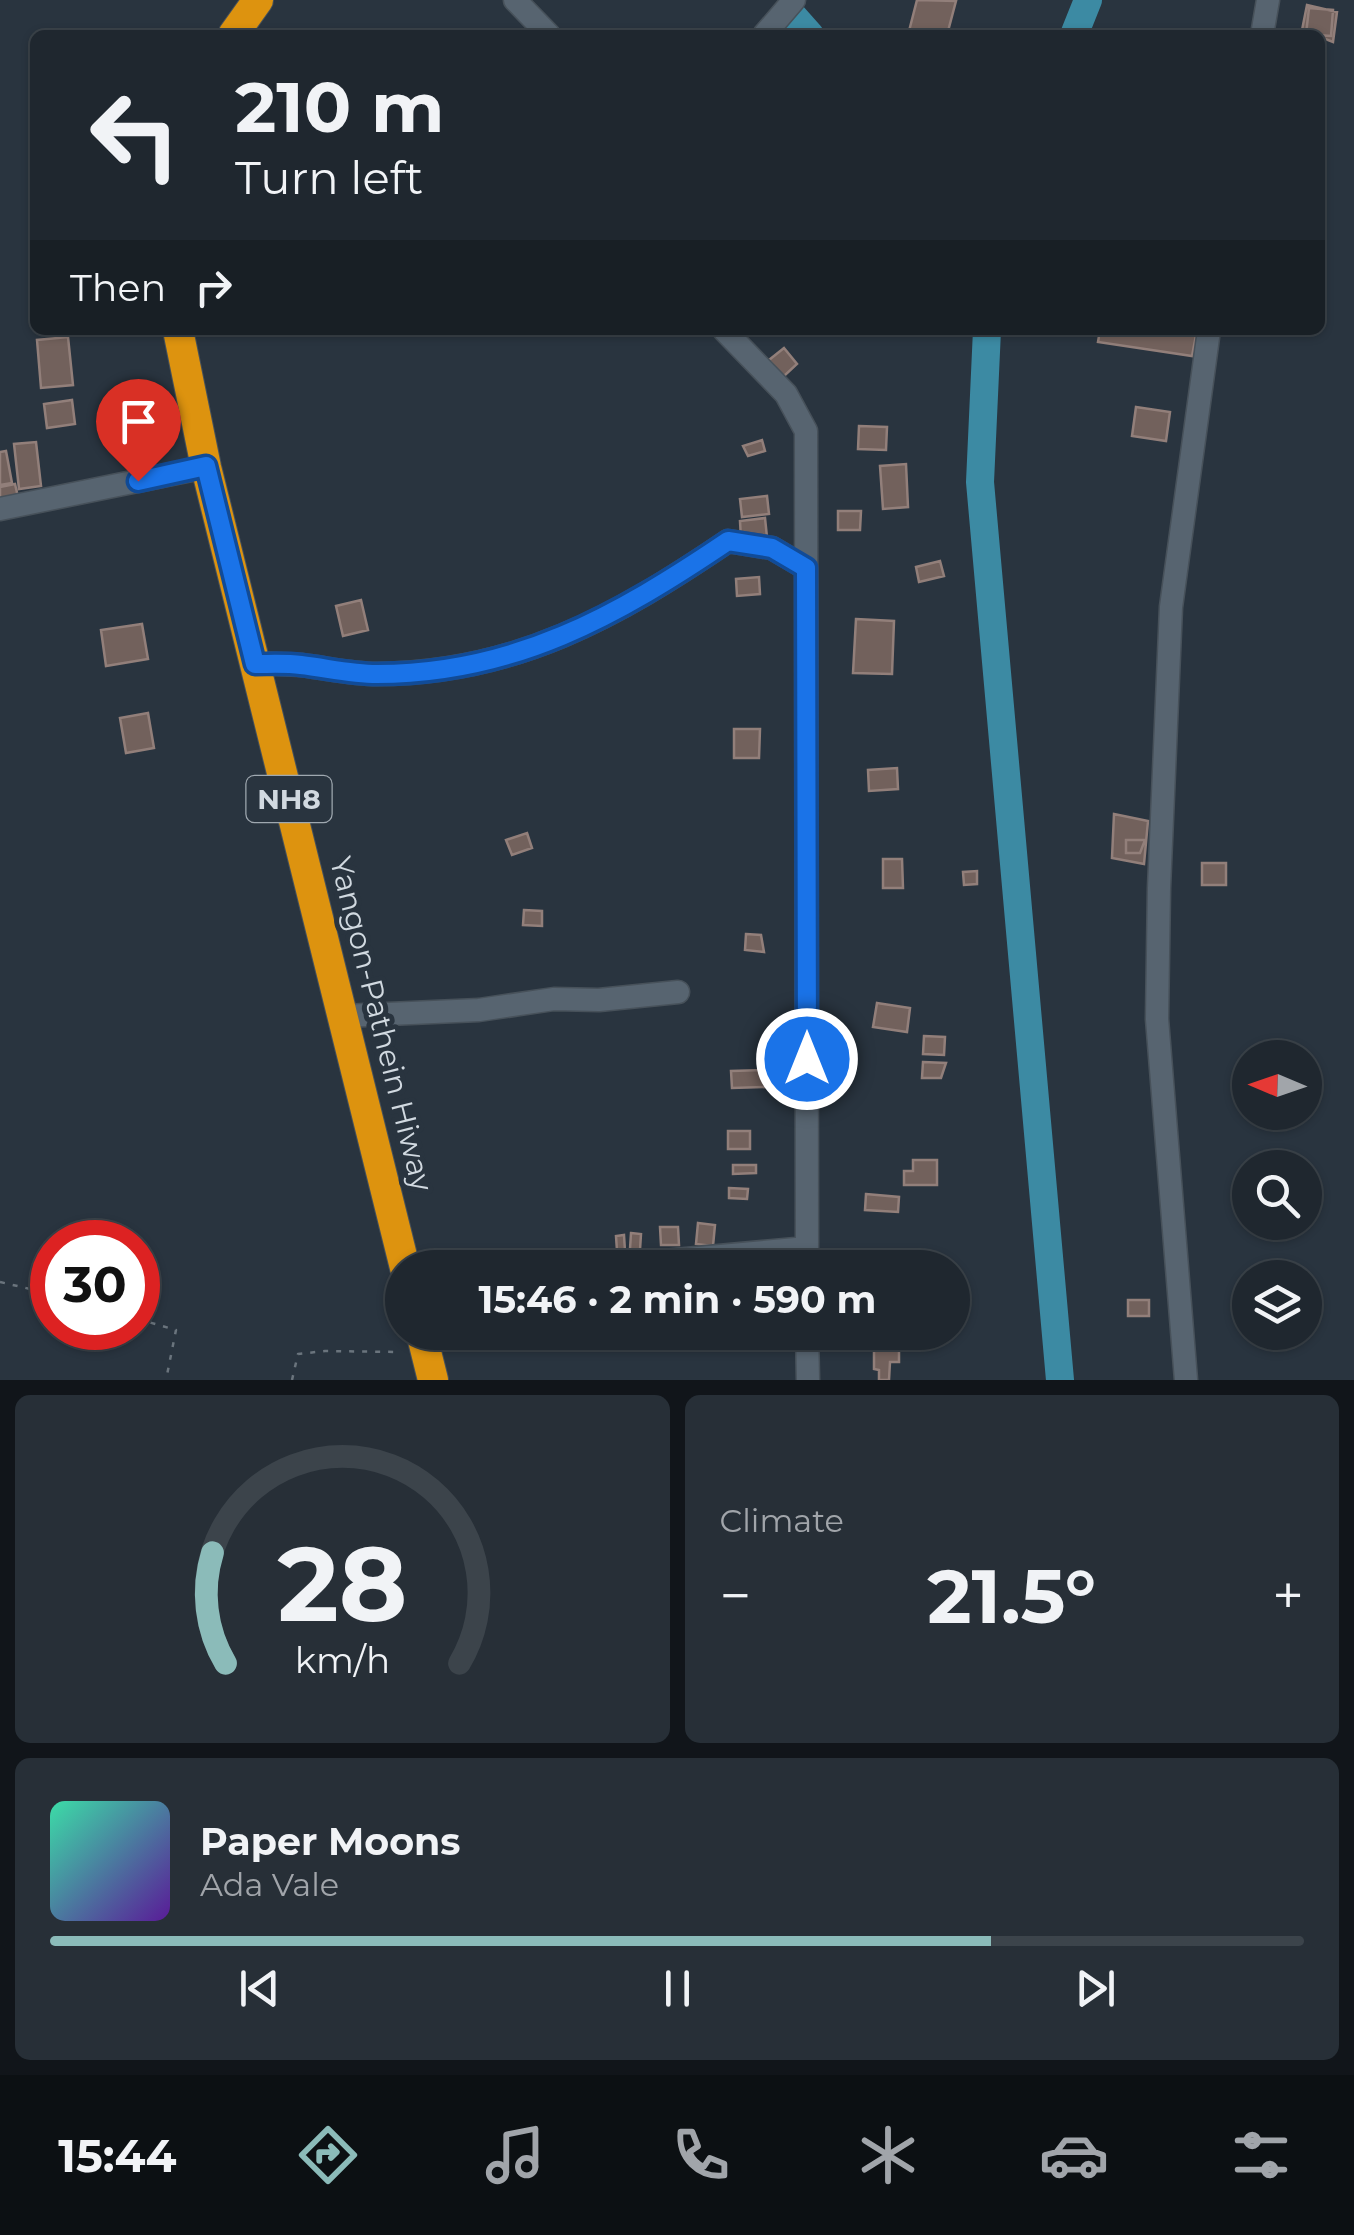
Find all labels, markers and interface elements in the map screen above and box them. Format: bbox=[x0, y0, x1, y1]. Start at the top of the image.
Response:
text: 210 m bbox=[235, 64, 445, 150]
icon: left bbox=[70, 70, 200, 200]
text: Turn left bbox=[235, 150, 423, 205]
icon: right bbox=[186, 260, 241, 315]
text: Then bbox=[70, 264, 166, 311]
pin bbox=[96, 379, 181, 482]
icon: arrive bbox=[111, 394, 166, 449]
road number: NH8 bbox=[246, 776, 332, 822]
street label: Yangon-Pathein Hiway bbox=[322, 853, 441, 1196]
position arrow bbox=[755, 1007, 859, 1111]
north arrow bbox=[1232, 1040, 1322, 1130]
map controls bbox=[1232, 1040, 1322, 1350]
button: search bbox=[1232, 1150, 1322, 1240]
speed limit sign: 30 bbox=[30, 1220, 160, 1350]
button: layers bbox=[1232, 1260, 1322, 1350]
text: 15:46 · 2 min · 590 m bbox=[479, 1276, 876, 1323]
text: Climate bbox=[720, 1501, 844, 1540]
text: 28 bbox=[277, 1520, 407, 1647]
text: 21.5° bbox=[927, 1550, 1096, 1642]
text: − bbox=[720, 1562, 751, 1629]
text: + bbox=[1272, 1562, 1304, 1629]
text: km/h bbox=[295, 1638, 390, 1682]
text: Paper Moons bbox=[200, 1818, 461, 1865]
text: Ada Vale bbox=[200, 1865, 339, 1904]
icon: previous bbox=[232, 1961, 287, 2016]
icon: pause bbox=[650, 1961, 705, 2016]
icon: next bbox=[1068, 1961, 1123, 2016]
icon: directions bbox=[293, 2120, 363, 2190]
icon: music bbox=[480, 2120, 550, 2190]
icon: phone bbox=[666, 2120, 736, 2190]
icon: climate bbox=[853, 2120, 923, 2190]
icon: car bbox=[1039, 2120, 1109, 2190]
icon: filters bbox=[1226, 2120, 1296, 2190]
text: 15:44 bbox=[58, 2128, 176, 2183]

